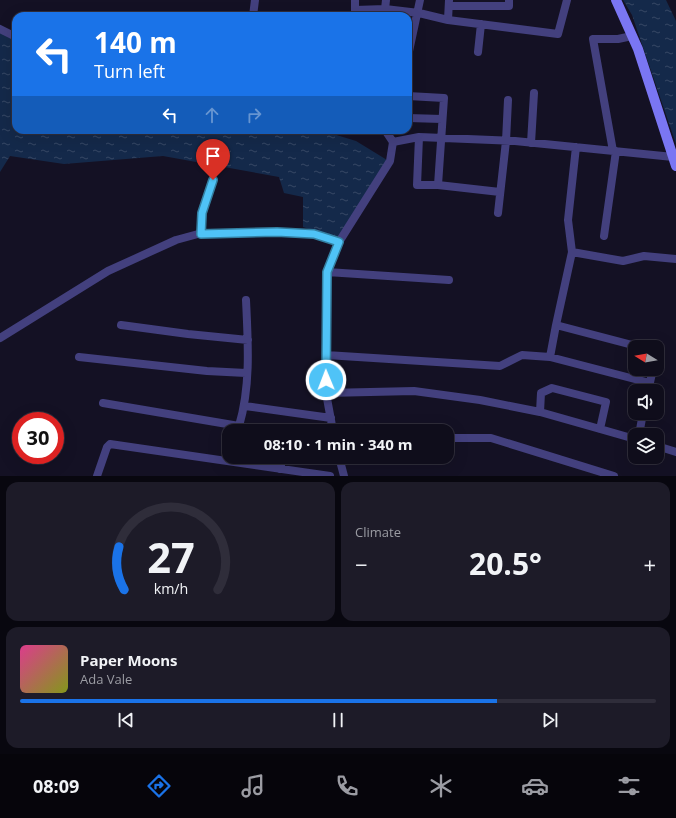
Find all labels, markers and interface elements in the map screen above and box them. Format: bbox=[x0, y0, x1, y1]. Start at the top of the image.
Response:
text: 140 m bbox=[94, 23, 177, 61]
icon: left bbox=[28, 28, 80, 80]
text: Turn left bbox=[94, 59, 165, 83]
icon: left bbox=[159, 104, 181, 126]
icon: ahead bbox=[201, 104, 223, 126]
icon: right bbox=[243, 104, 265, 126]
pin bbox=[196, 139, 230, 180]
icon: arrive bbox=[202, 145, 224, 167]
north arrow bbox=[628, 340, 664, 376]
map controls bbox=[628, 340, 664, 464]
position arrow bbox=[305, 359, 347, 401]
button: sound bbox=[628, 384, 664, 420]
speed limit sign: 30 bbox=[12, 412, 64, 464]
button: layers bbox=[628, 428, 664, 464]
text: 08:10 · 1 min · 340 m bbox=[264, 434, 412, 454]
text: Climate bbox=[355, 523, 401, 541]
text: 27 bbox=[147, 528, 194, 584]
text: 20.5° bbox=[469, 543, 542, 584]
text: − bbox=[355, 549, 368, 579]
text: + bbox=[643, 549, 656, 579]
text: km/h bbox=[153, 578, 188, 597]
text: Paper Moons bbox=[80, 650, 178, 670]
text: Ada Vale bbox=[80, 670, 132, 688]
icon: previous bbox=[115, 709, 137, 731]
icon: pause bbox=[327, 709, 349, 731]
icon: next bbox=[539, 709, 561, 731]
icon: directions bbox=[145, 772, 173, 800]
icon: music bbox=[239, 772, 267, 800]
icon: phone bbox=[333, 772, 361, 800]
icon: climate bbox=[427, 772, 455, 800]
icon: car bbox=[521, 772, 549, 800]
icon: filters bbox=[615, 772, 643, 800]
text: 08:09 bbox=[33, 774, 79, 798]

